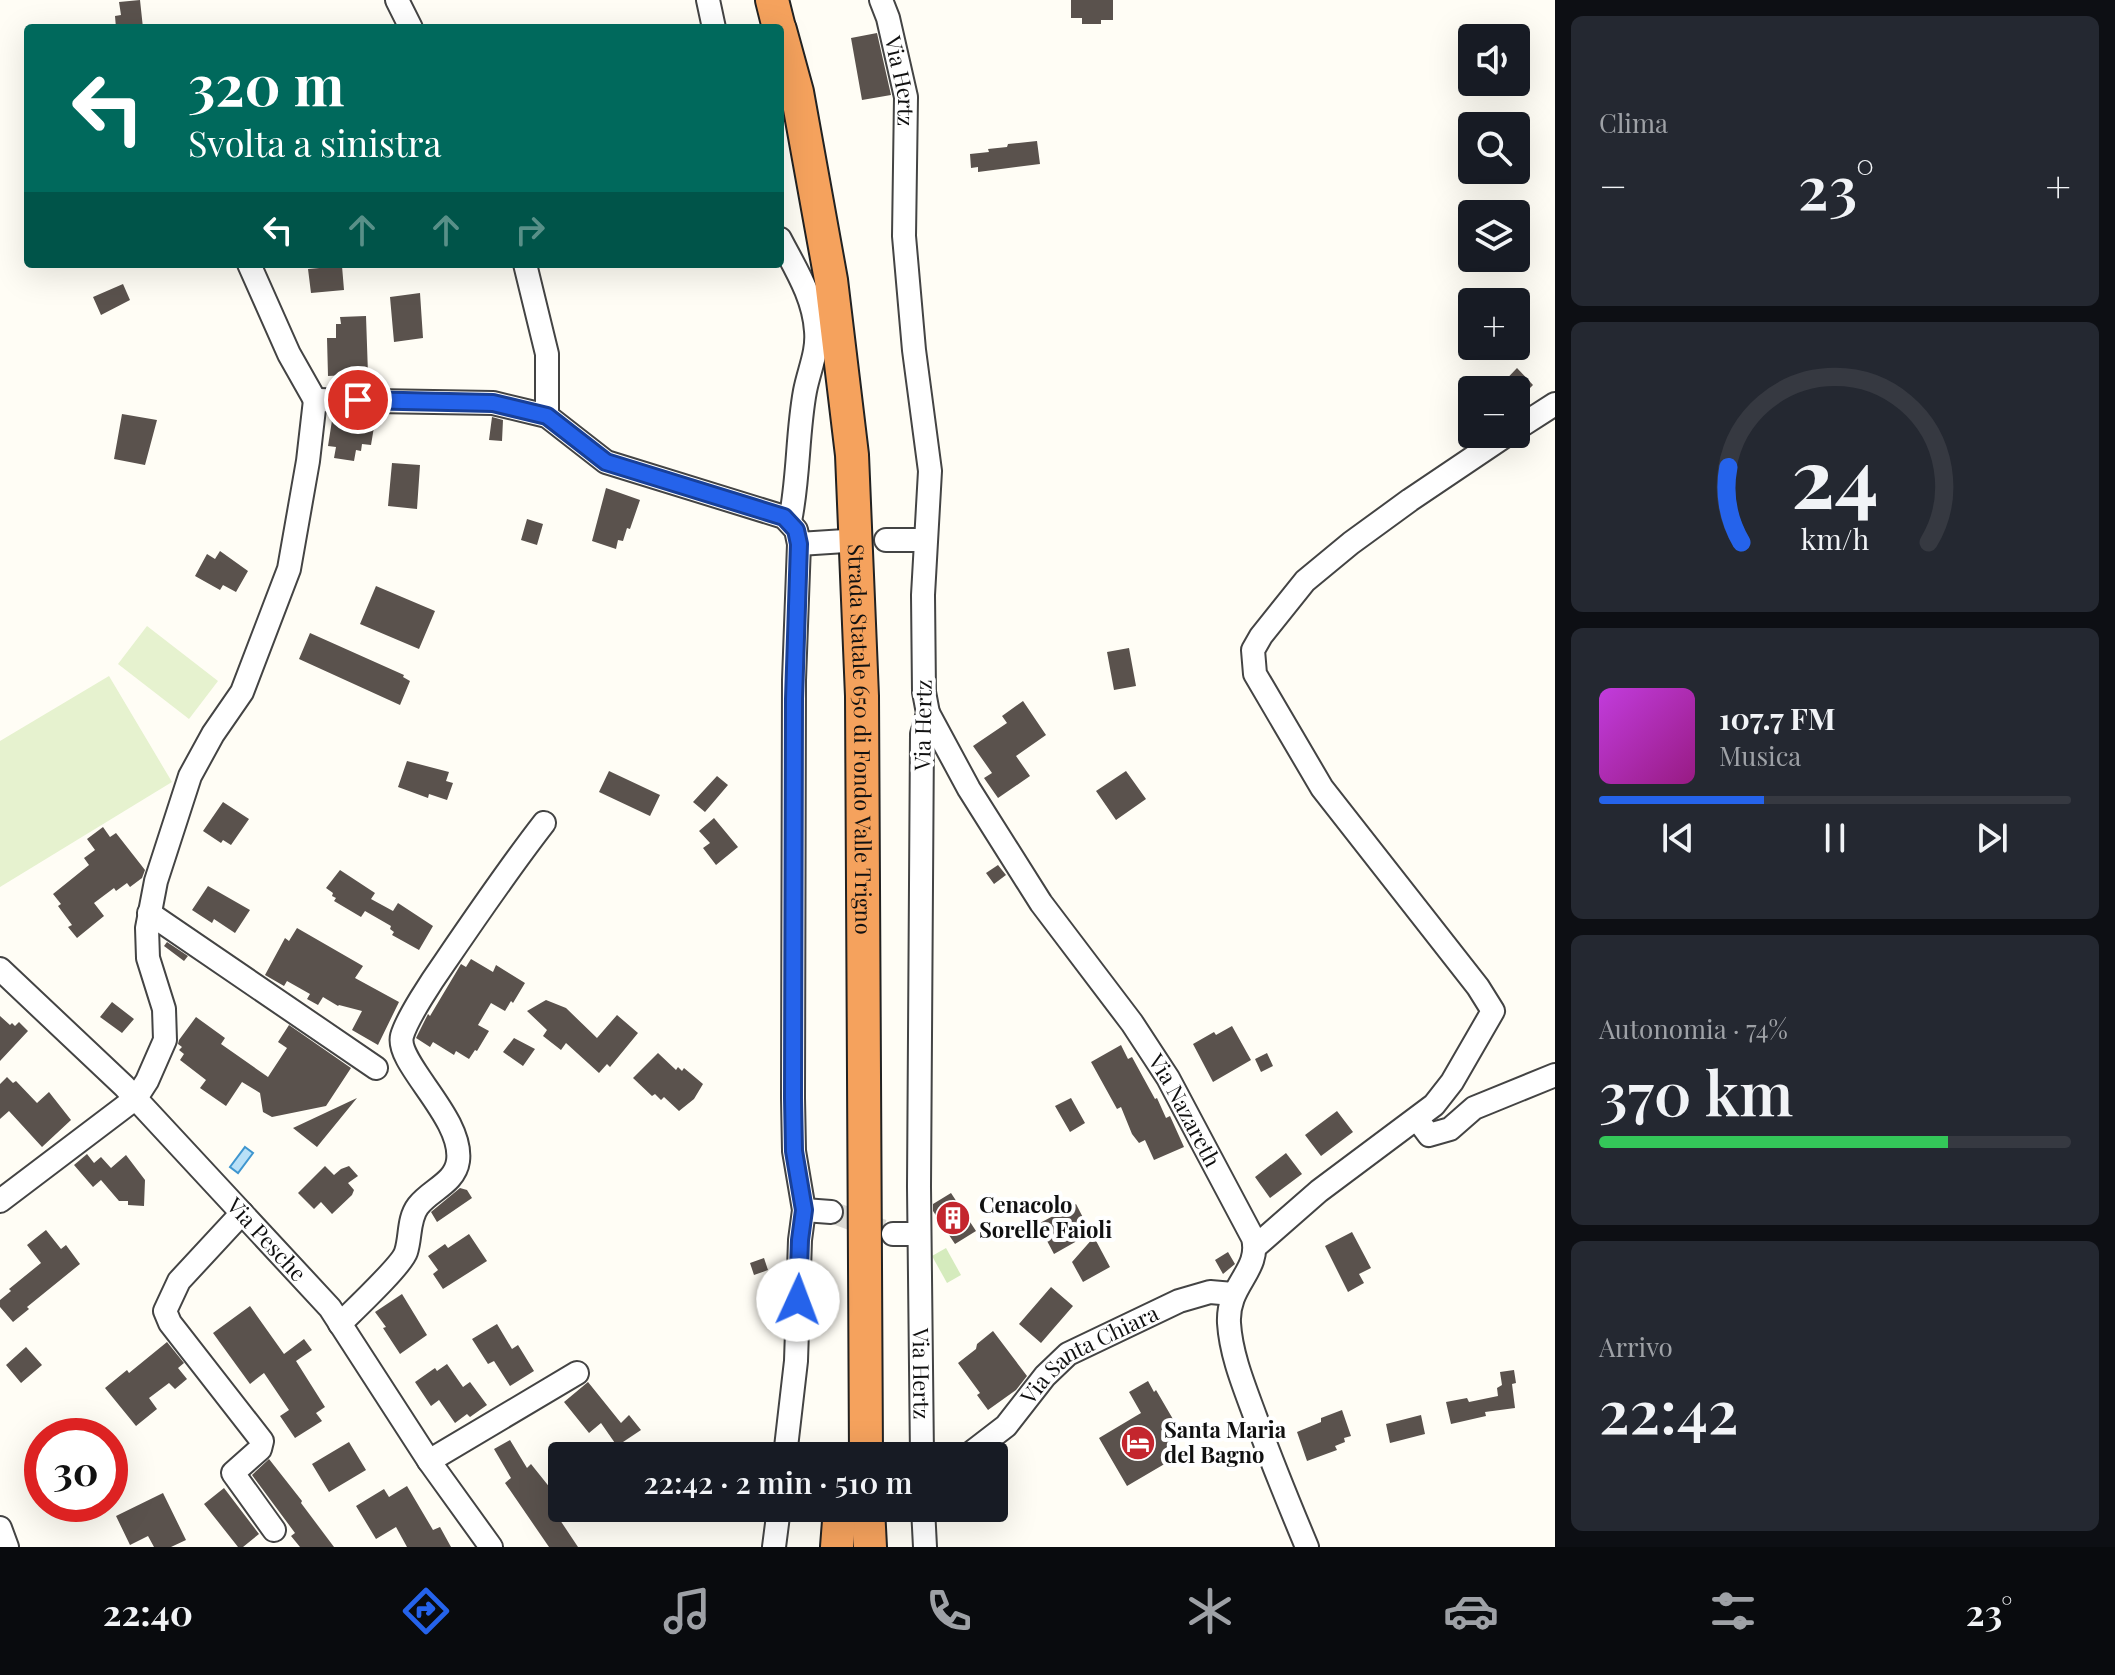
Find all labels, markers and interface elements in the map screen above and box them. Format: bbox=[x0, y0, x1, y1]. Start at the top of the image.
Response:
map controls bbox=[1458, 24, 1530, 448]
button: sound bbox=[1458, 24, 1530, 96]
street label: Via Hertz bbox=[878, 32, 922, 127]
text: 320 m bbox=[188, 46, 344, 121]
icon: left bbox=[56, 56, 160, 160]
text: Clima bbox=[1599, 105, 1668, 140]
button: search bbox=[1458, 112, 1530, 184]
text: Svolta a sinistra bbox=[188, 118, 442, 166]
text: 23° bbox=[1798, 145, 1875, 225]
text: − bbox=[1599, 155, 1627, 214]
text: + bbox=[2045, 155, 2071, 214]
button: layers bbox=[1458, 200, 1530, 272]
icon: left bbox=[256, 208, 300, 252]
icon: ahead bbox=[340, 208, 384, 252]
icon: ahead bbox=[424, 208, 468, 252]
icon: right bbox=[508, 208, 552, 252]
button: + bbox=[1458, 288, 1530, 360]
pin bbox=[324, 366, 392, 434]
button: − bbox=[1458, 376, 1530, 448]
icon: arrive bbox=[336, 378, 380, 422]
text: 24 bbox=[1791, 419, 1879, 530]
text: km/h bbox=[1801, 519, 1869, 557]
street label: Strada Statale 650 di Fondo Valle Trigno bbox=[842, 543, 879, 935]
street label: Via Hertz bbox=[906, 679, 938, 772]
text: 107.7 FM bbox=[1719, 698, 1835, 738]
text: Musica bbox=[1719, 738, 1801, 773]
icon: previous bbox=[1656, 816, 1700, 860]
icon: pause bbox=[1813, 816, 1857, 860]
icon: next bbox=[1970, 816, 2014, 860]
text: Autonomia · 74% bbox=[1599, 1011, 1788, 1046]
street label: Via Nazareth bbox=[1142, 1047, 1229, 1172]
text: 370 km bbox=[1599, 1051, 1793, 1131]
place label: Cenacolo Sorelle Faioli bbox=[979, 1189, 1112, 1244]
street label: Via Pesche bbox=[220, 1190, 314, 1287]
building icon: Cenacolo Sorelle Faioli bbox=[934, 1199, 972, 1237]
position arrow bbox=[756, 1258, 840, 1342]
street label: Via Santa Chiara bbox=[1012, 1297, 1163, 1410]
street label: Via Hertz bbox=[907, 1327, 938, 1420]
text: Arrivo bbox=[1599, 1329, 1673, 1364]
text: 22:42 bbox=[1599, 1369, 1739, 1449]
place label: Santa Maria del Bagno bbox=[1164, 1414, 1287, 1469]
speed limit sign: 30 bbox=[24, 1418, 128, 1522]
hotel icon: Santa Maria del Bagno bbox=[1119, 1424, 1157, 1462]
text: 22:42 · 2 min · 510 m bbox=[644, 1462, 912, 1502]
icon: directions bbox=[398, 1583, 454, 1639]
icon: music bbox=[659, 1583, 715, 1639]
icon: phone bbox=[921, 1583, 977, 1639]
icon: climate bbox=[1182, 1583, 1238, 1639]
icon: car bbox=[1443, 1583, 1499, 1639]
icon: filters bbox=[1705, 1583, 1761, 1639]
text: 22:40 bbox=[103, 1587, 193, 1635]
text: 23° bbox=[1966, 1587, 2012, 1635]

